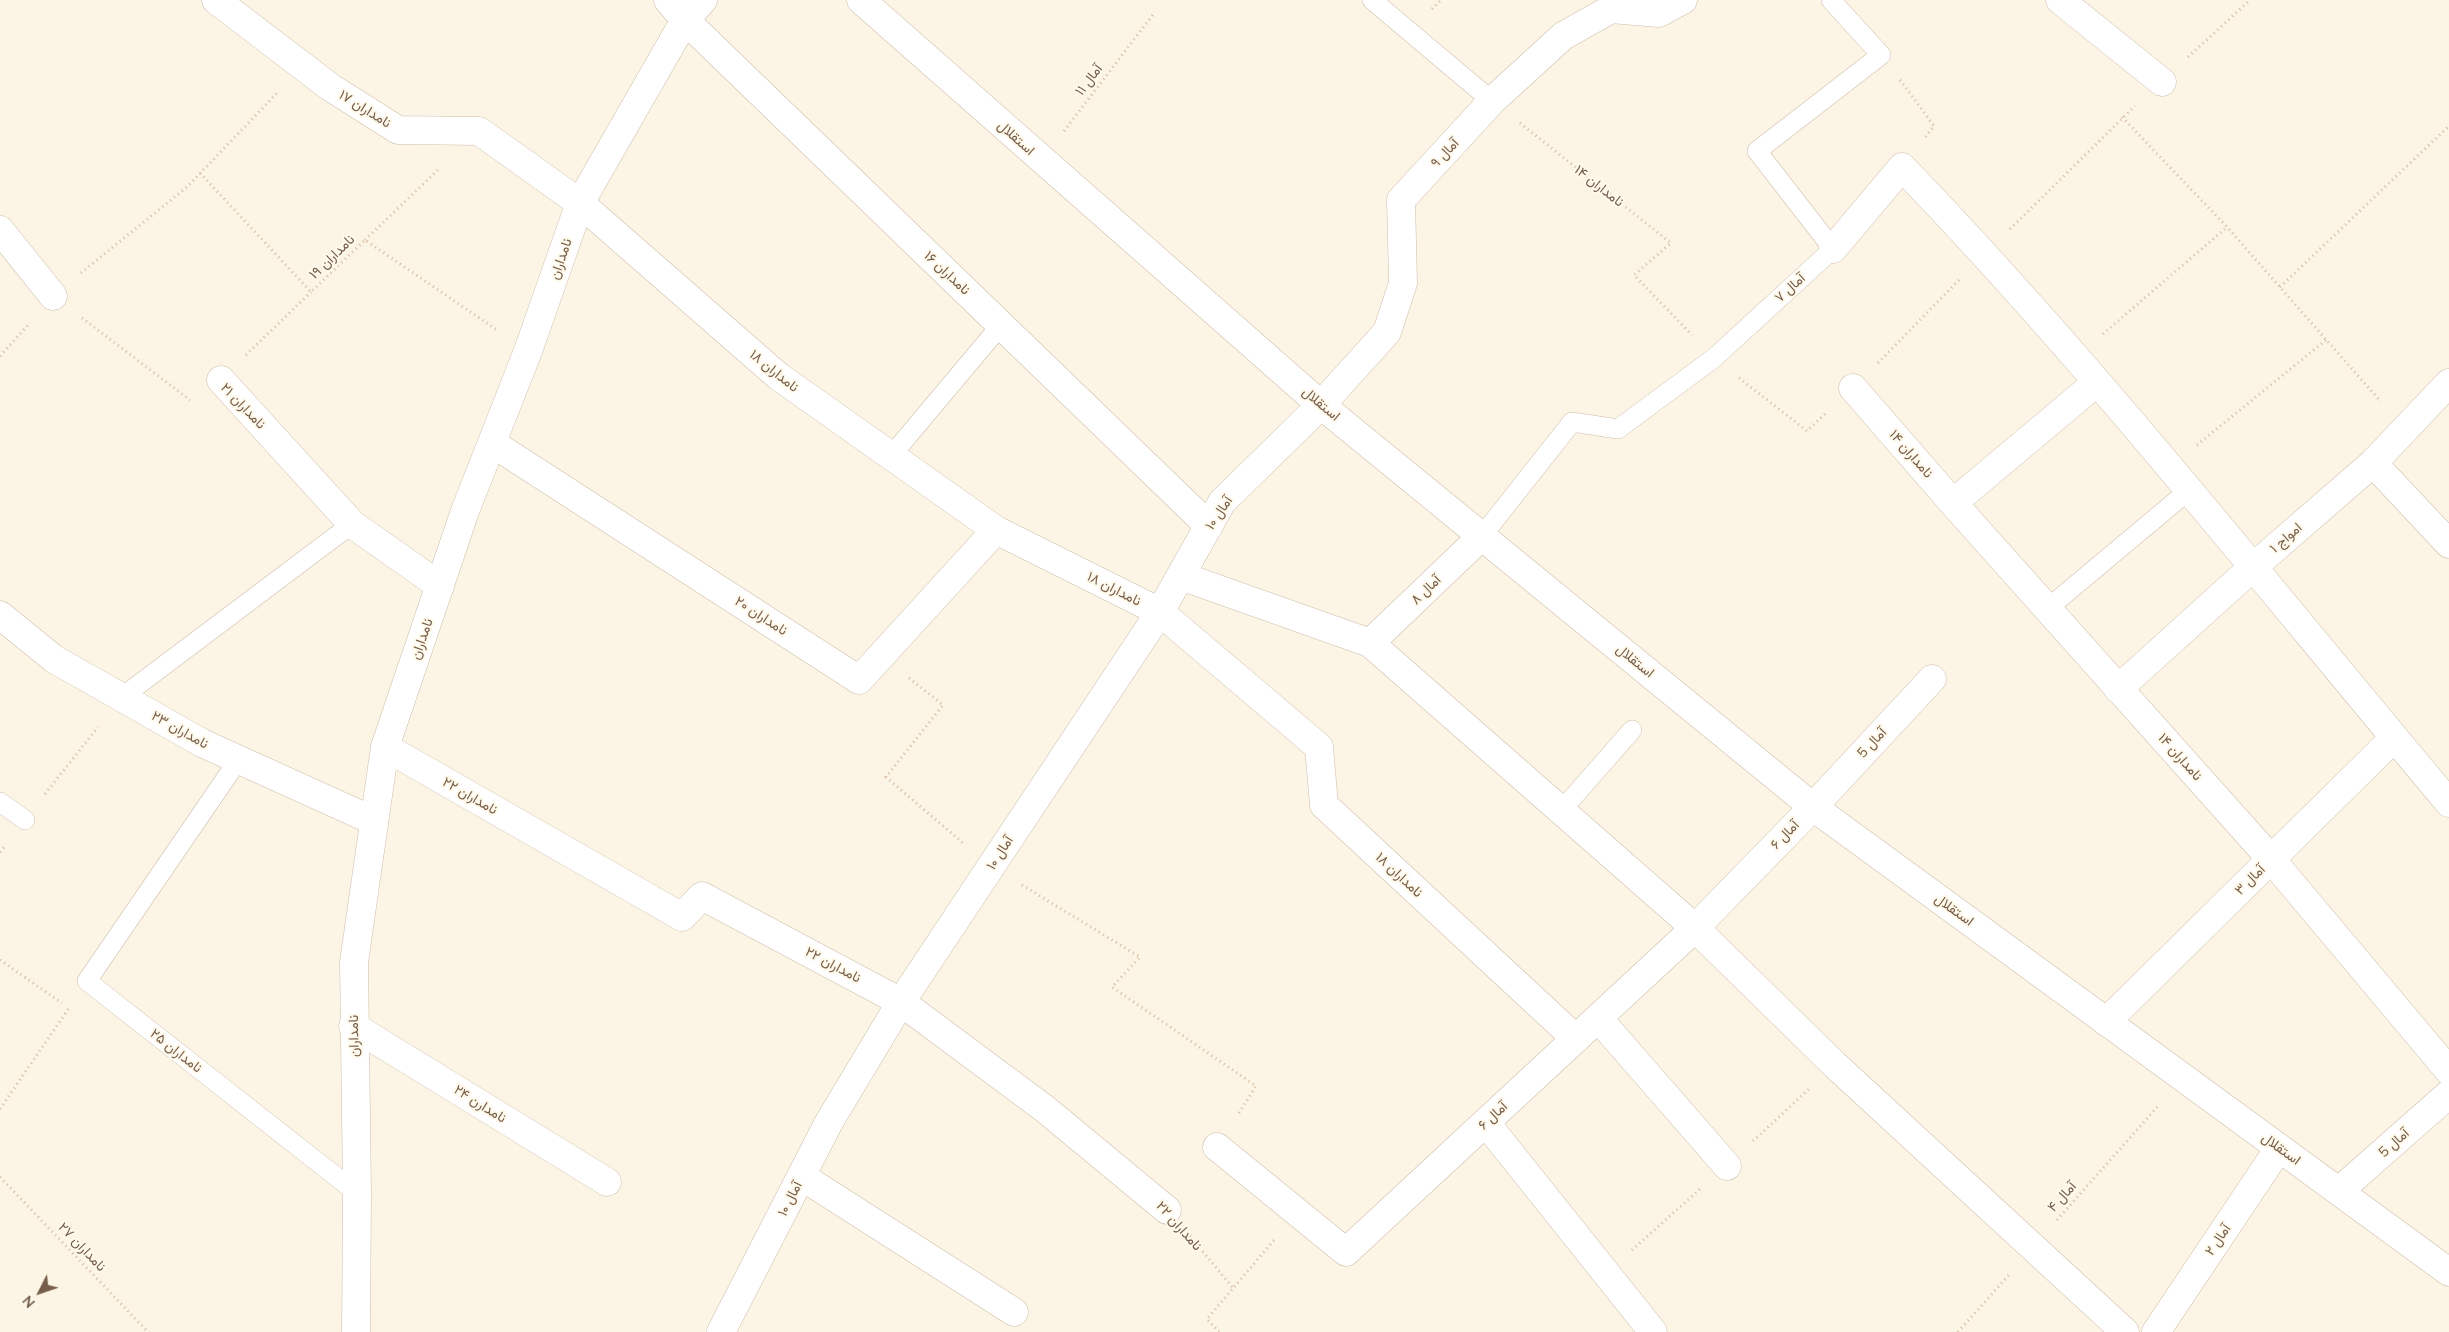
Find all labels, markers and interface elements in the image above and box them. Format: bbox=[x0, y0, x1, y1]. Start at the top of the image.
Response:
street label: آمال ۱۱ bbox=[1072, 61, 1106, 99]
street label: نامداران ۱۷ bbox=[336, 86, 394, 132]
street label: استقلال bbox=[994, 117, 1038, 159]
street label: آمال ۹ bbox=[1427, 135, 1463, 171]
street label: نامداران ۱۴ bbox=[1571, 162, 1627, 210]
street label: نامداران ۱۹ bbox=[306, 231, 358, 283]
street label: نامداران bbox=[546, 236, 576, 282]
street label: نامداران ۱۶ bbox=[920, 247, 974, 299]
street label: آمال ۷ bbox=[1771, 270, 1809, 306]
street label: نامداران ۱۸ bbox=[746, 346, 802, 396]
street label: نامداران ۲۱ bbox=[217, 380, 269, 432]
street label: استقلال bbox=[1299, 383, 1343, 425]
street label: نامداران ۱۴ bbox=[1886, 427, 1936, 481]
street label: آمال ۱۰ bbox=[1202, 493, 1236, 533]
street label: امواج ۱ bbox=[2266, 519, 2306, 557]
street label: نامداران ۱۸ bbox=[1084, 568, 1144, 610]
street label: آمال ۸ bbox=[1407, 572, 1445, 608]
street label: نامداران ۲۰ bbox=[732, 593, 790, 639]
street label: نامداران bbox=[407, 616, 437, 662]
street label: استقلال bbox=[1613, 641, 1657, 681]
street label: نامداران ۲۳ bbox=[149, 707, 211, 753]
street label: آمال 5 bbox=[1854, 724, 1890, 762]
street label: نامداران ۱۴ bbox=[2154, 730, 2206, 784]
street label: نامداران ۲۲ bbox=[440, 774, 500, 818]
street label: آمال ۶ bbox=[1767, 817, 1803, 853]
street label: آمال ۱۰ bbox=[983, 833, 1017, 873]
street label: نامداران ۱۸ bbox=[1372, 849, 1426, 901]
street label: آمال ۳ bbox=[2231, 861, 2269, 899]
street label: استقلال bbox=[1931, 890, 1977, 930]
street label: نامداران ۲۲ bbox=[802, 943, 864, 987]
street label: نامداران bbox=[345, 1015, 363, 1057]
street label: نامداران ۲۵ bbox=[147, 1025, 205, 1077]
street label: نامدارن ۲۴ bbox=[451, 1081, 509, 1127]
street label: آمال ۶ bbox=[1475, 1098, 1511, 1134]
street label: آمال 5 bbox=[2375, 1125, 2413, 1161]
street label: استقلال bbox=[2258, 1129, 2304, 1169]
street label: آمال ۴ bbox=[2044, 1178, 2080, 1216]
street label: آمال ۱۰ bbox=[774, 1179, 806, 1219]
street label: نامداران ۲۲ bbox=[1152, 1198, 1206, 1254]
street label: نامداران ۲۷ bbox=[55, 1219, 109, 1275]
street label: آمال ۲ bbox=[2201, 1221, 2235, 1259]
north arrow bbox=[15, 1267, 65, 1317]
text: N bbox=[18, 1292, 39, 1312]

